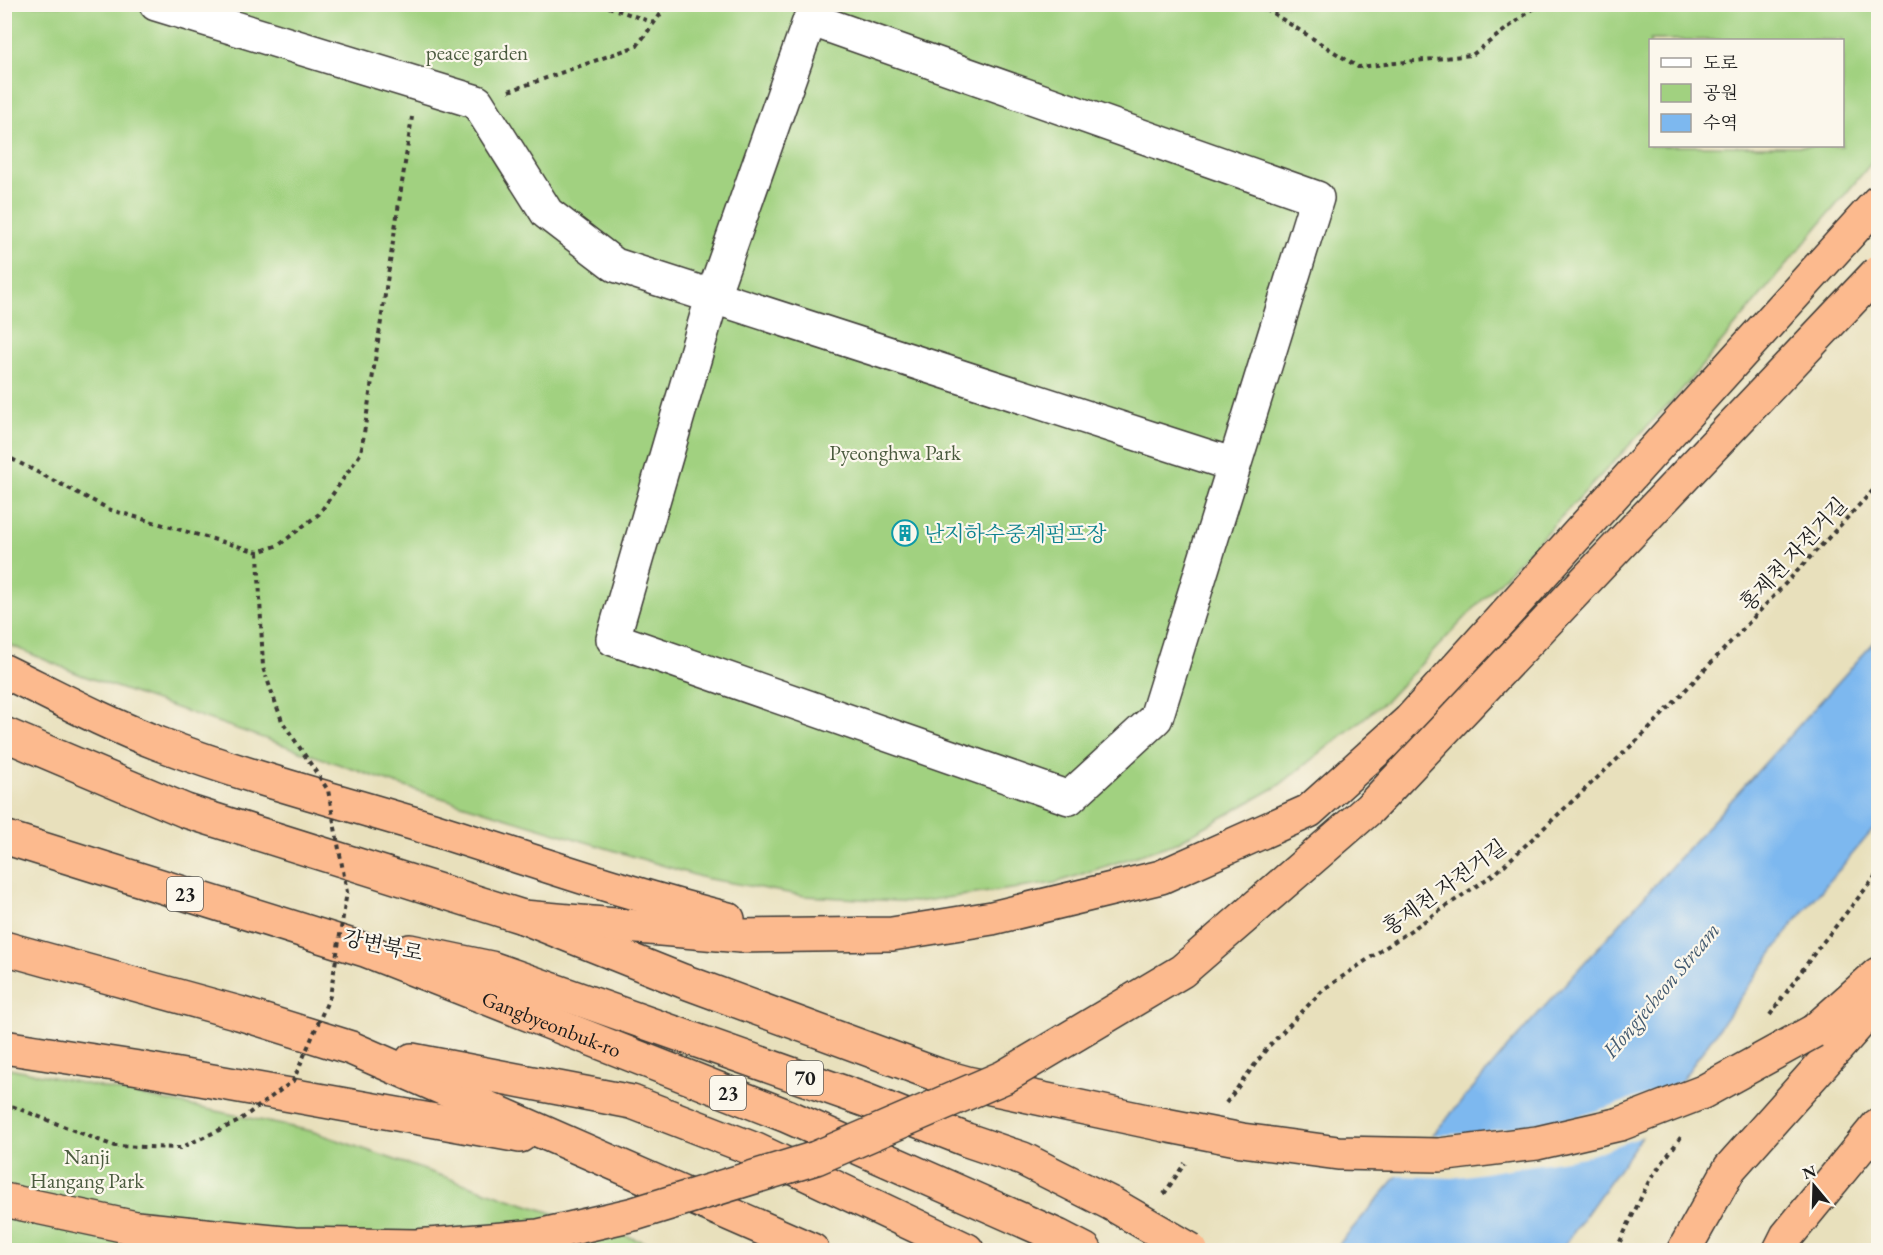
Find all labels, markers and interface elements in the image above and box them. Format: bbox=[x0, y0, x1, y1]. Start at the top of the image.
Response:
park label: peace garden bbox=[426, 39, 528, 66]
legend bbox=[1649, 39, 1844, 147]
text: 도로 bbox=[1703, 51, 1738, 74]
text: 공원 bbox=[1703, 81, 1738, 104]
text: 수역 bbox=[1703, 111, 1738, 134]
park label: Pyeonghwa Park bbox=[829, 439, 962, 466]
street label: 홍제천 자전거길 bbox=[1733, 491, 1853, 617]
building icon: 난지하수중계펌프장 bbox=[890, 518, 920, 548]
place label: 난지하수중계펌프장 bbox=[924, 520, 1107, 547]
street label: 홍제천 자전거길 bbox=[1377, 833, 1511, 941]
road number: 23 bbox=[167, 877, 203, 911]
water label: Hongjecheon Stream bbox=[1595, 916, 1726, 1064]
street label: 강변북로 bbox=[341, 923, 425, 967]
street label: Gangbyeonbuk-ro bbox=[478, 984, 625, 1063]
road number: 70 bbox=[787, 1061, 823, 1095]
road number: 23 bbox=[710, 1076, 746, 1110]
park label: Nanji Hangang Park bbox=[30, 1143, 145, 1194]
north arrow bbox=[1784, 1156, 1844, 1216]
text: N bbox=[1800, 1160, 1819, 1184]

